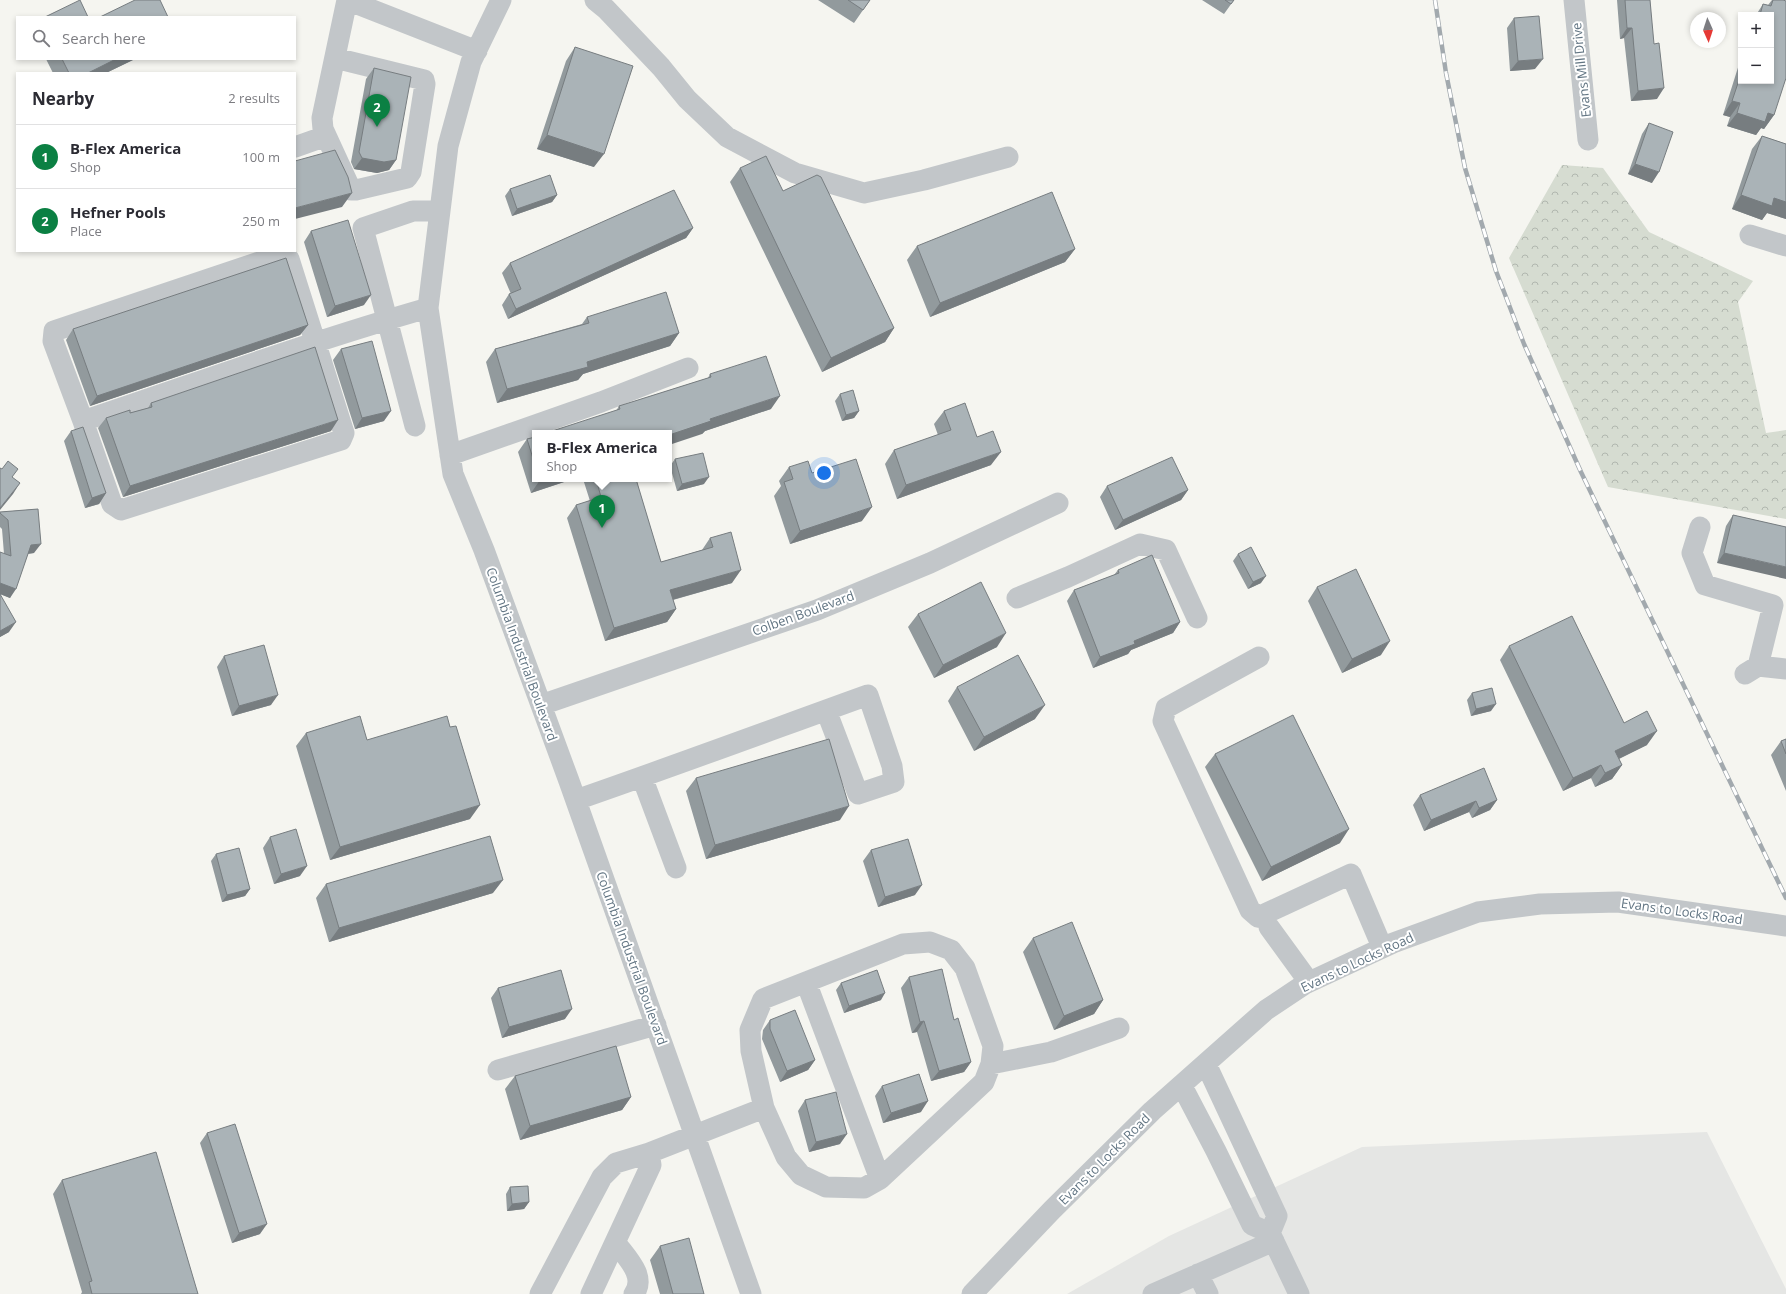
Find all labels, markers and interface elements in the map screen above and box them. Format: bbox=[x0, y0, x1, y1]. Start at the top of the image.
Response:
north arrow bbox=[1690, 12, 1726, 48]
map controls bbox=[1738, 12, 1774, 84]
button: + bbox=[1738, 12, 1774, 48]
search box bbox=[16, 16, 296, 60]
street label: Evans Mill Drive bbox=[1567, 22, 1595, 118]
icon: search bbox=[30, 27, 52, 49]
text: Search here bbox=[62, 28, 146, 48]
button: − bbox=[1738, 48, 1774, 84]
text: Nearby bbox=[32, 87, 94, 110]
text: 2 results bbox=[228, 89, 280, 107]
pin: 2 bbox=[364, 94, 390, 127]
text: B-Flex America bbox=[70, 138, 181, 158]
text: 1 bbox=[41, 148, 49, 166]
text: 100 m bbox=[242, 148, 280, 166]
text: Shop bbox=[70, 158, 101, 176]
text: Hefner Pools bbox=[70, 202, 166, 222]
text: 2 bbox=[41, 212, 49, 230]
text: 250 m bbox=[242, 212, 280, 230]
text: Place bbox=[70, 222, 102, 240]
popup bbox=[532, 430, 672, 482]
text: B-Flex America bbox=[546, 437, 658, 457]
text: Shop bbox=[546, 457, 577, 475]
your location bbox=[814, 463, 834, 483]
pin: 1 bbox=[589, 495, 615, 528]
street label: Columbia Industrial Boulevard bbox=[482, 565, 562, 743]
street label: Colben Boulevard bbox=[749, 586, 857, 640]
street label: Columbia Industrial Boulevard bbox=[592, 869, 672, 1047]
street label: Evans to Locks Road bbox=[1620, 894, 1744, 928]
street label: Evans to Locks Road bbox=[1298, 928, 1416, 996]
street label: Evans to Locks Road bbox=[1054, 1109, 1154, 1209]

